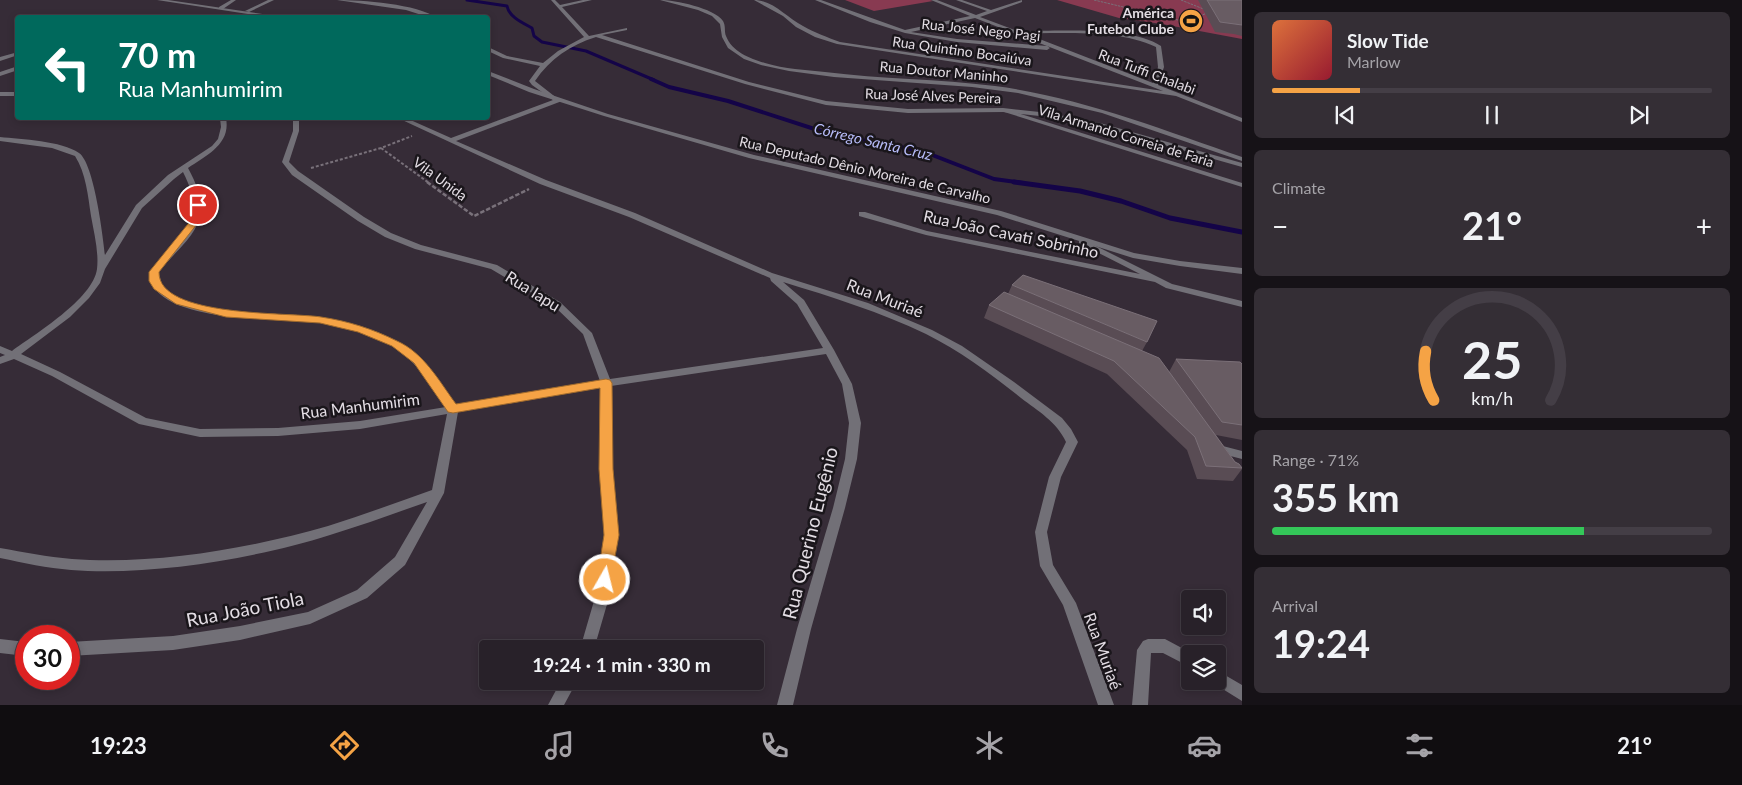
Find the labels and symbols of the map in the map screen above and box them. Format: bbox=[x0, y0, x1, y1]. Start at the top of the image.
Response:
place label: América Futebol Clube bbox=[1087, 4, 1175, 37]
sports icon: América Futebol Clube bbox=[1178, 8, 1204, 34]
street label: Rua José Nego Pagi bbox=[921, 15, 1041, 44]
street label: Rua Quintino Bocaiúva bbox=[891, 32, 1033, 69]
street label: Rua Tuffi Chalabi bbox=[1096, 45, 1198, 98]
street label: Rua Doutor Maninho bbox=[879, 57, 1009, 86]
street label: Rua José Alves Pereira bbox=[865, 85, 1001, 106]
street label: Vila Armando Correia de Faria bbox=[1036, 101, 1216, 170]
water label: Córrego Santa Cruz bbox=[812, 119, 935, 164]
street label: Rua Deputado Dênio Moreira de Carvalho bbox=[738, 132, 993, 207]
street label: Vila Unida bbox=[410, 153, 471, 204]
pin bbox=[177, 184, 219, 226]
street label: Rua João Cavati Sobrinho bbox=[922, 206, 1100, 261]
street label: Rua Iapu bbox=[502, 266, 564, 315]
street label: Rua Muriaé bbox=[844, 274, 926, 321]
street label: Rua Manhumirim bbox=[299, 389, 421, 422]
street label: Rua Querino Eugênio bbox=[777, 444, 842, 621]
position arrow bbox=[578, 553, 630, 605]
street label: Rua João Tiola bbox=[184, 586, 306, 631]
street label: Rua Muriaé bbox=[1081, 610, 1126, 692]
speed limit sign: 30 bbox=[15, 625, 80, 690]

